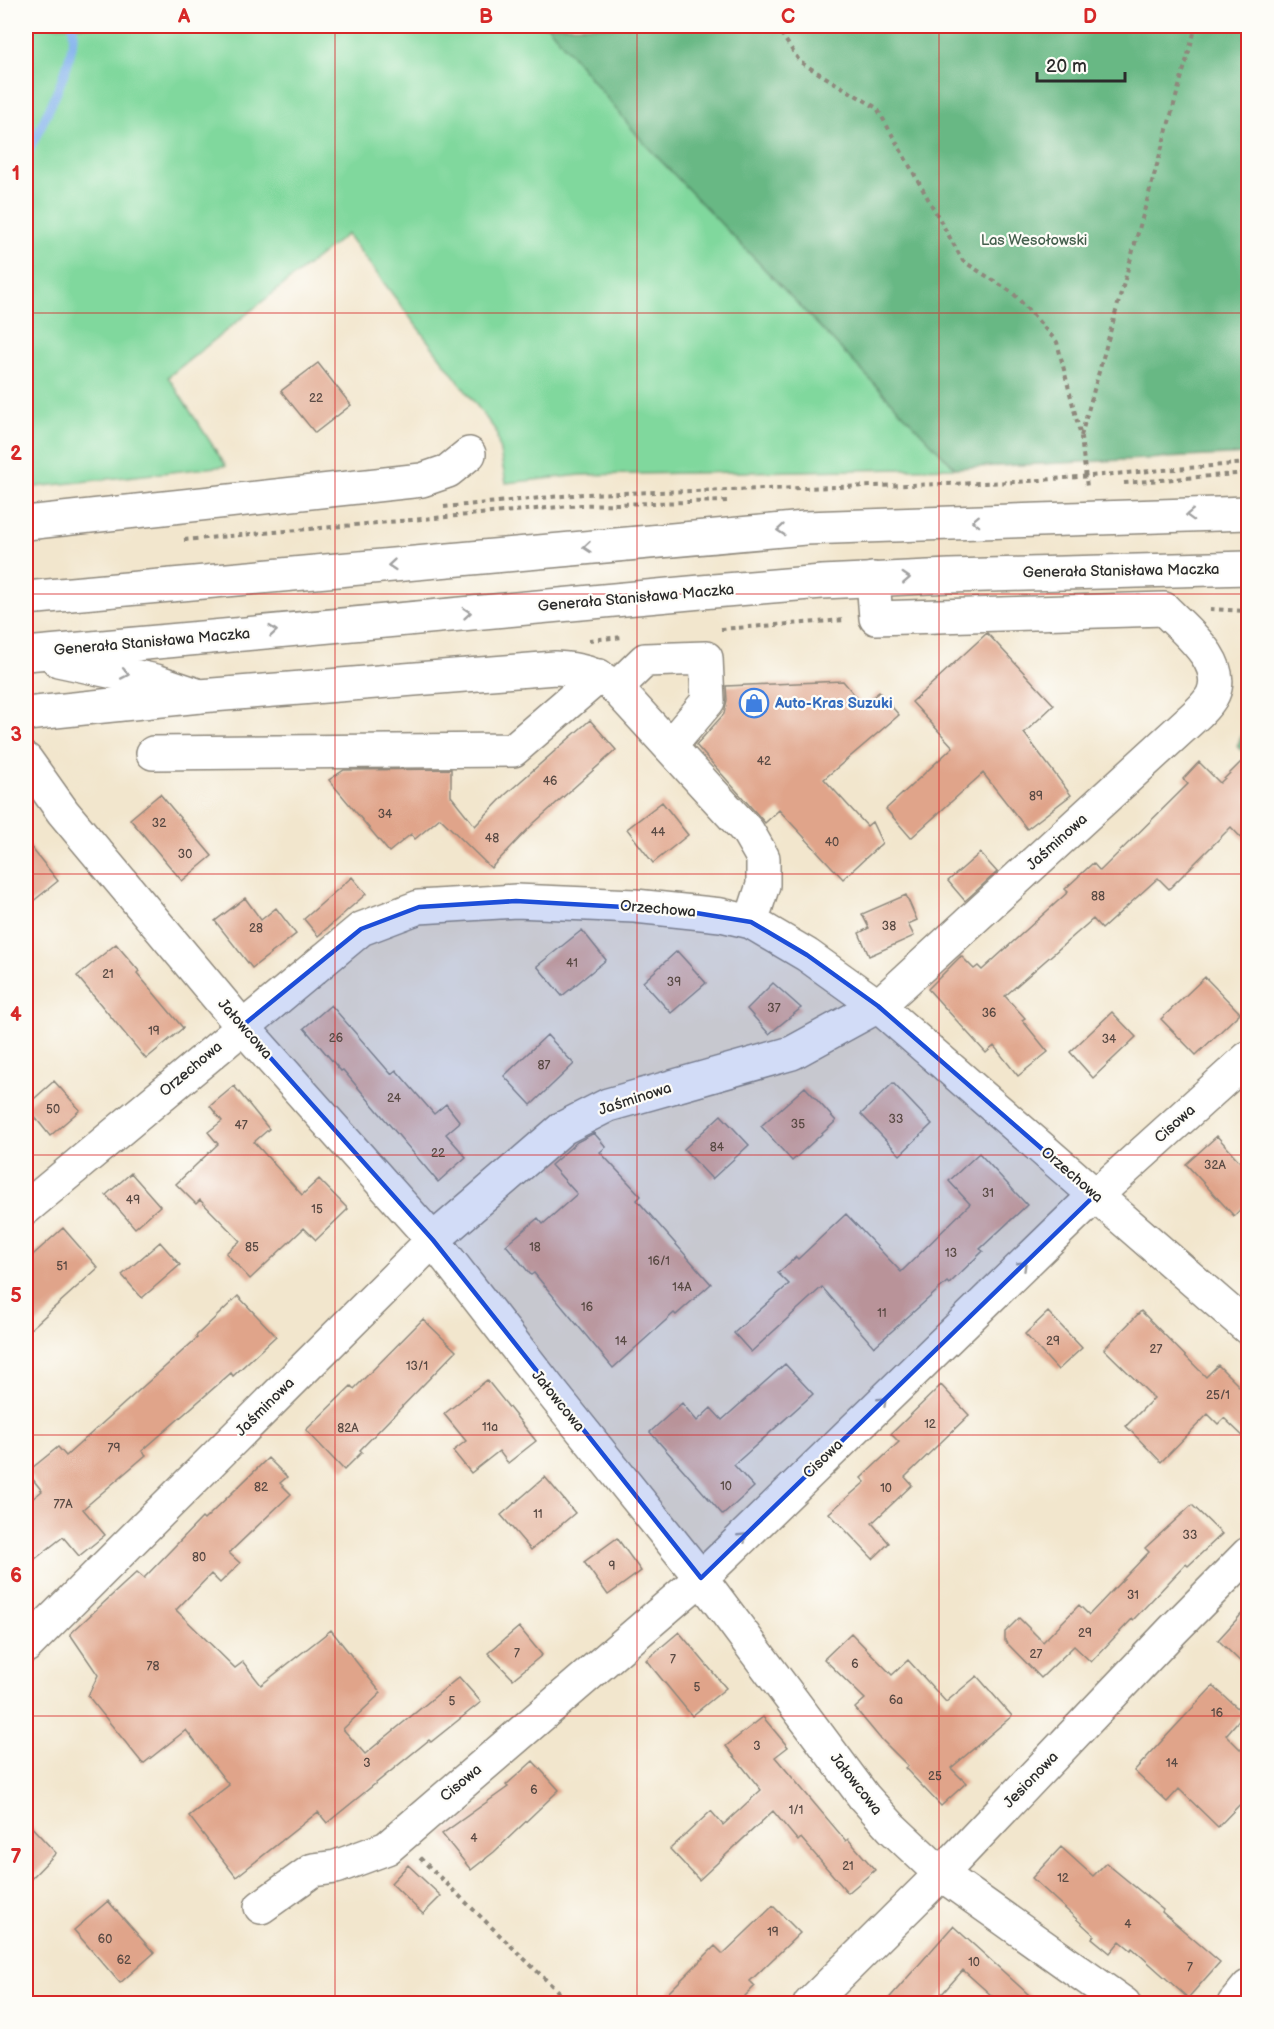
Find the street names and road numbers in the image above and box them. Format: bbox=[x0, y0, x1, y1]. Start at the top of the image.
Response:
street label: Generała Stanisława Maczka bbox=[1022, 560, 1220, 582]
street label: Generała Stanisława Maczka bbox=[537, 580, 735, 616]
street label: Generała Stanisława Maczka bbox=[53, 624, 251, 660]
street label: Jaśminowa bbox=[1023, 810, 1091, 874]
street label: Orzechowa bbox=[619, 896, 697, 922]
street label: Jałowcowa bbox=[214, 995, 276, 1063]
street label: Orzechowa bbox=[156, 1037, 226, 1101]
street label: Jaśminowa bbox=[596, 1078, 674, 1120]
street label: Cisowa bbox=[1151, 1101, 1199, 1147]
street label: Orzechowa bbox=[1037, 1143, 1107, 1207]
street label: Jałowcowa bbox=[527, 1366, 589, 1436]
street label: Jaśminowa bbox=[232, 1374, 298, 1440]
street label: Cisowa bbox=[799, 1435, 847, 1483]
street label: Jesionowa bbox=[999, 1748, 1063, 1812]
street label: Jałowcowa bbox=[826, 1749, 886, 1819]
street label: Cisowa bbox=[436, 1760, 486, 1806]

